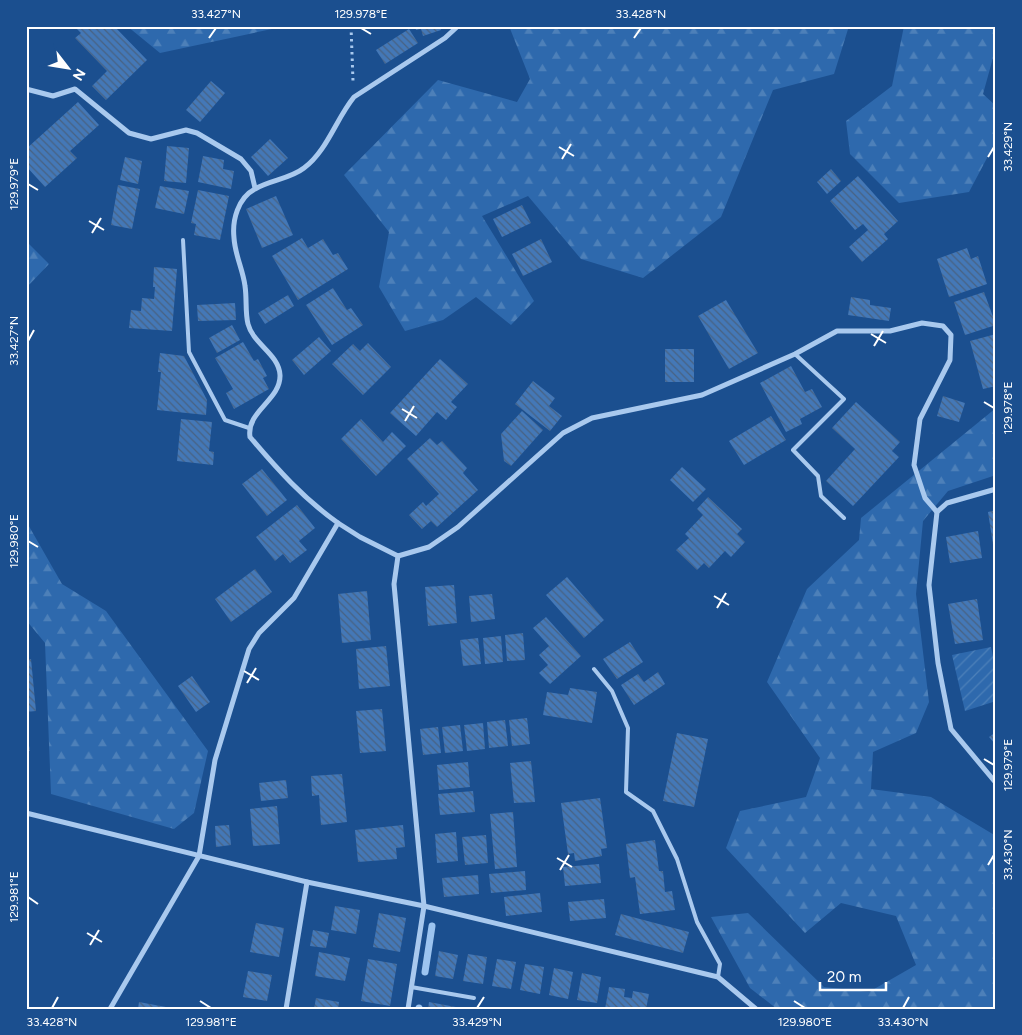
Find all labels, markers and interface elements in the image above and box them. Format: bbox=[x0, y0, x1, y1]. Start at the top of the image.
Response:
text: 33.427°N bbox=[191, 7, 241, 21]
text: 129.978°E bbox=[334, 7, 388, 21]
text: 33.428°N bbox=[616, 7, 666, 21]
north arrow bbox=[42, 42, 92, 92]
text: N bbox=[69, 65, 89, 83]
text: 33.429°N bbox=[1001, 122, 1015, 172]
text: 129.979°E bbox=[7, 158, 21, 210]
text: 33.427°N bbox=[7, 316, 21, 366]
text: 129.978°E bbox=[1001, 381, 1015, 435]
text: 129.980°E bbox=[7, 514, 21, 568]
text: 129.979°E bbox=[1001, 739, 1015, 791]
text: 33.430°N bbox=[1001, 830, 1015, 880]
text: 129.981°E bbox=[7, 871, 21, 923]
scale bar bbox=[820, 960, 886, 992]
text: 20 m bbox=[827, 968, 861, 986]
text: 33.428°N bbox=[27, 1015, 77, 1029]
text: 129.981°E bbox=[185, 1015, 237, 1029]
text: 33.429°N bbox=[452, 1015, 502, 1029]
text: 129.980°E bbox=[778, 1015, 832, 1029]
text: 33.430°N bbox=[878, 1015, 928, 1029]

